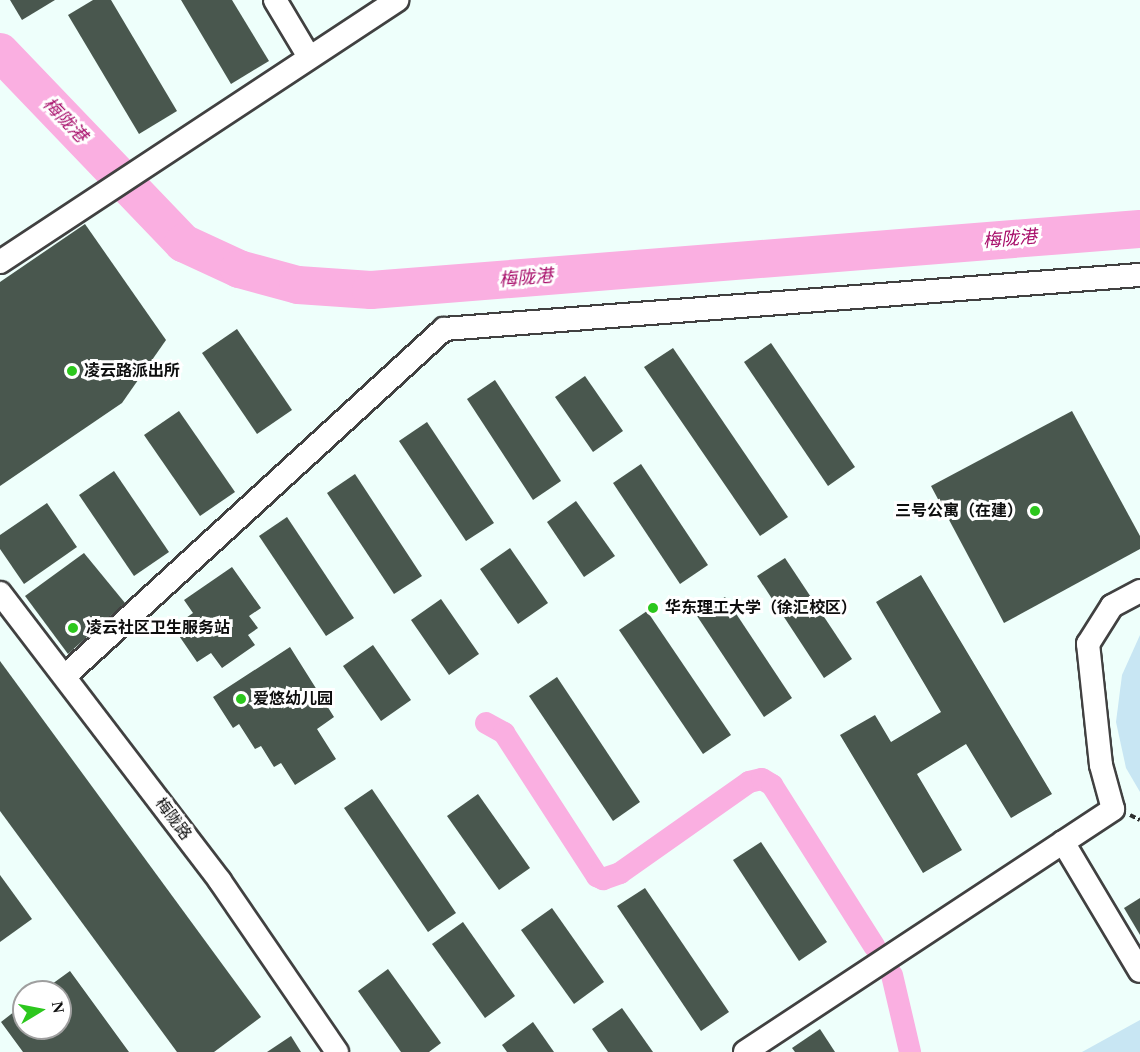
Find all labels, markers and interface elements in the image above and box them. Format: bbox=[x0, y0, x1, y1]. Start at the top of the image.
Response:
water label: 梅陇港 bbox=[38, 93, 92, 147]
water label: 梅陇港 bbox=[982, 226, 1038, 252]
water label: 梅陇港 bbox=[498, 265, 554, 291]
place label: 凌云路派出所 bbox=[84, 361, 180, 381]
marker: 凌云路派出所 bbox=[65, 364, 79, 378]
place label: 三号公寓（在建） bbox=[895, 501, 1023, 521]
marker: 三号公寓（在建） bbox=[1028, 504, 1042, 518]
place label: 华东理工大学（徐汇校区） bbox=[665, 598, 857, 618]
marker: 华东理工大学（徐汇校区） bbox=[646, 601, 660, 615]
place label: 凌云社区卫生服务站 bbox=[86, 618, 230, 638]
marker: 凌云社区卫生服务站 bbox=[64, 619, 82, 637]
place label: 爱悠幼儿园 bbox=[253, 689, 333, 709]
marker: 爱悠幼儿园 bbox=[234, 692, 248, 706]
street label: 梅陇路 bbox=[151, 794, 195, 844]
north arrow bbox=[12, 980, 72, 1040]
text: N bbox=[49, 1000, 68, 1014]

